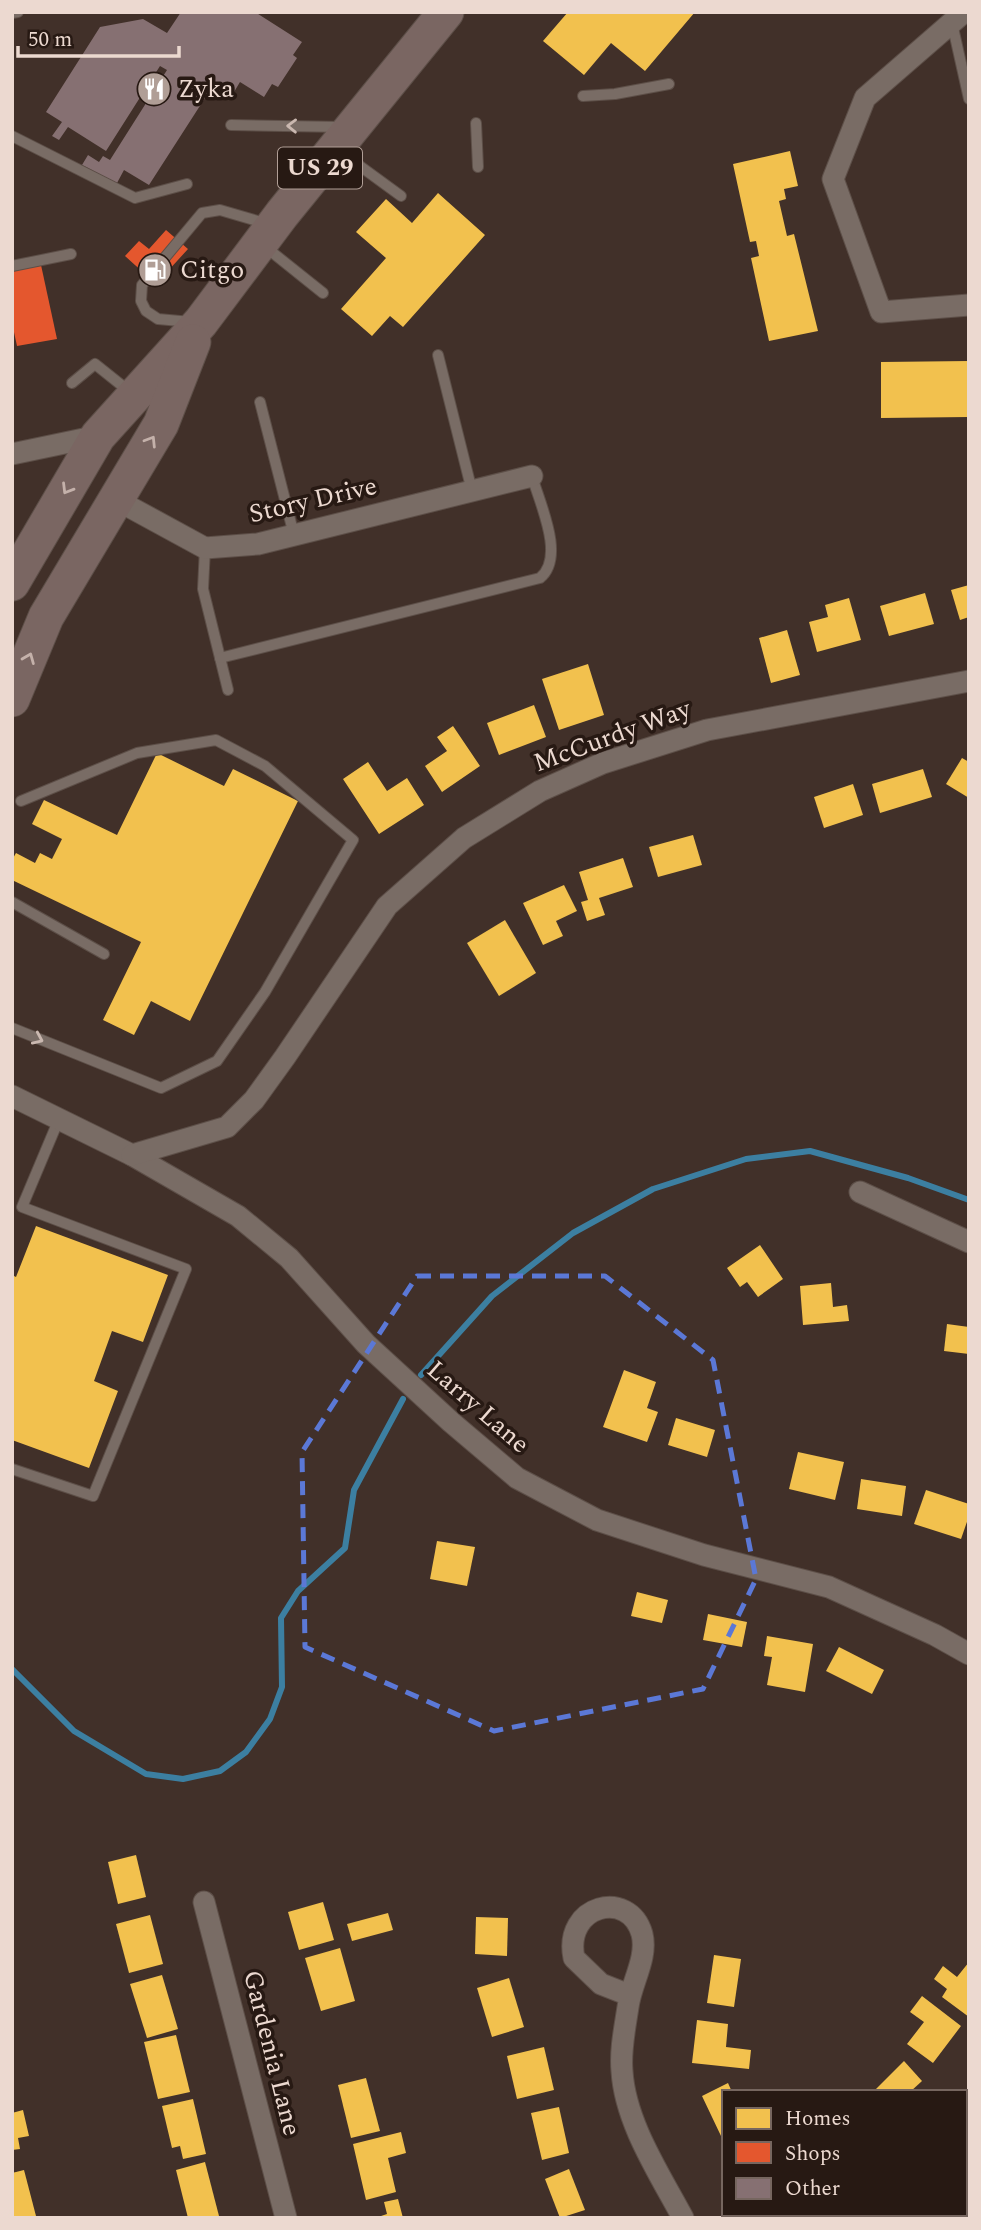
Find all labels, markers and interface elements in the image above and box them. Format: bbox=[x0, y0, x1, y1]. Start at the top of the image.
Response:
scale bar bbox=[18, 14, 178, 58]
text: 50 m bbox=[28, 24, 72, 56]
place label: Zyka bbox=[178, 69, 234, 109]
restaurant icon: Zyka bbox=[135, 70, 173, 108]
one-way arrow bbox=[286, 118, 297, 134]
road number: US 29 bbox=[278, 148, 362, 188]
place label: Citgo bbox=[180, 250, 244, 290]
fuel station icon: Citgo bbox=[136, 251, 174, 289]
one-way arrow bbox=[142, 435, 155, 448]
street label: Story Drive bbox=[245, 466, 381, 534]
one-way arrow bbox=[62, 482, 75, 495]
one-way arrow bbox=[21, 653, 35, 665]
street label: McCurdy Way bbox=[528, 689, 698, 783]
one-way arrow bbox=[31, 1031, 43, 1045]
street label: Larry Lane bbox=[417, 1351, 539, 1463]
street label: Gardenia Lane bbox=[232, 1966, 312, 2140]
legend bbox=[722, 2090, 967, 2216]
text: Homes bbox=[785, 2103, 851, 2135]
text: Shops bbox=[785, 2138, 841, 2170]
text: Other bbox=[785, 2173, 840, 2205]

